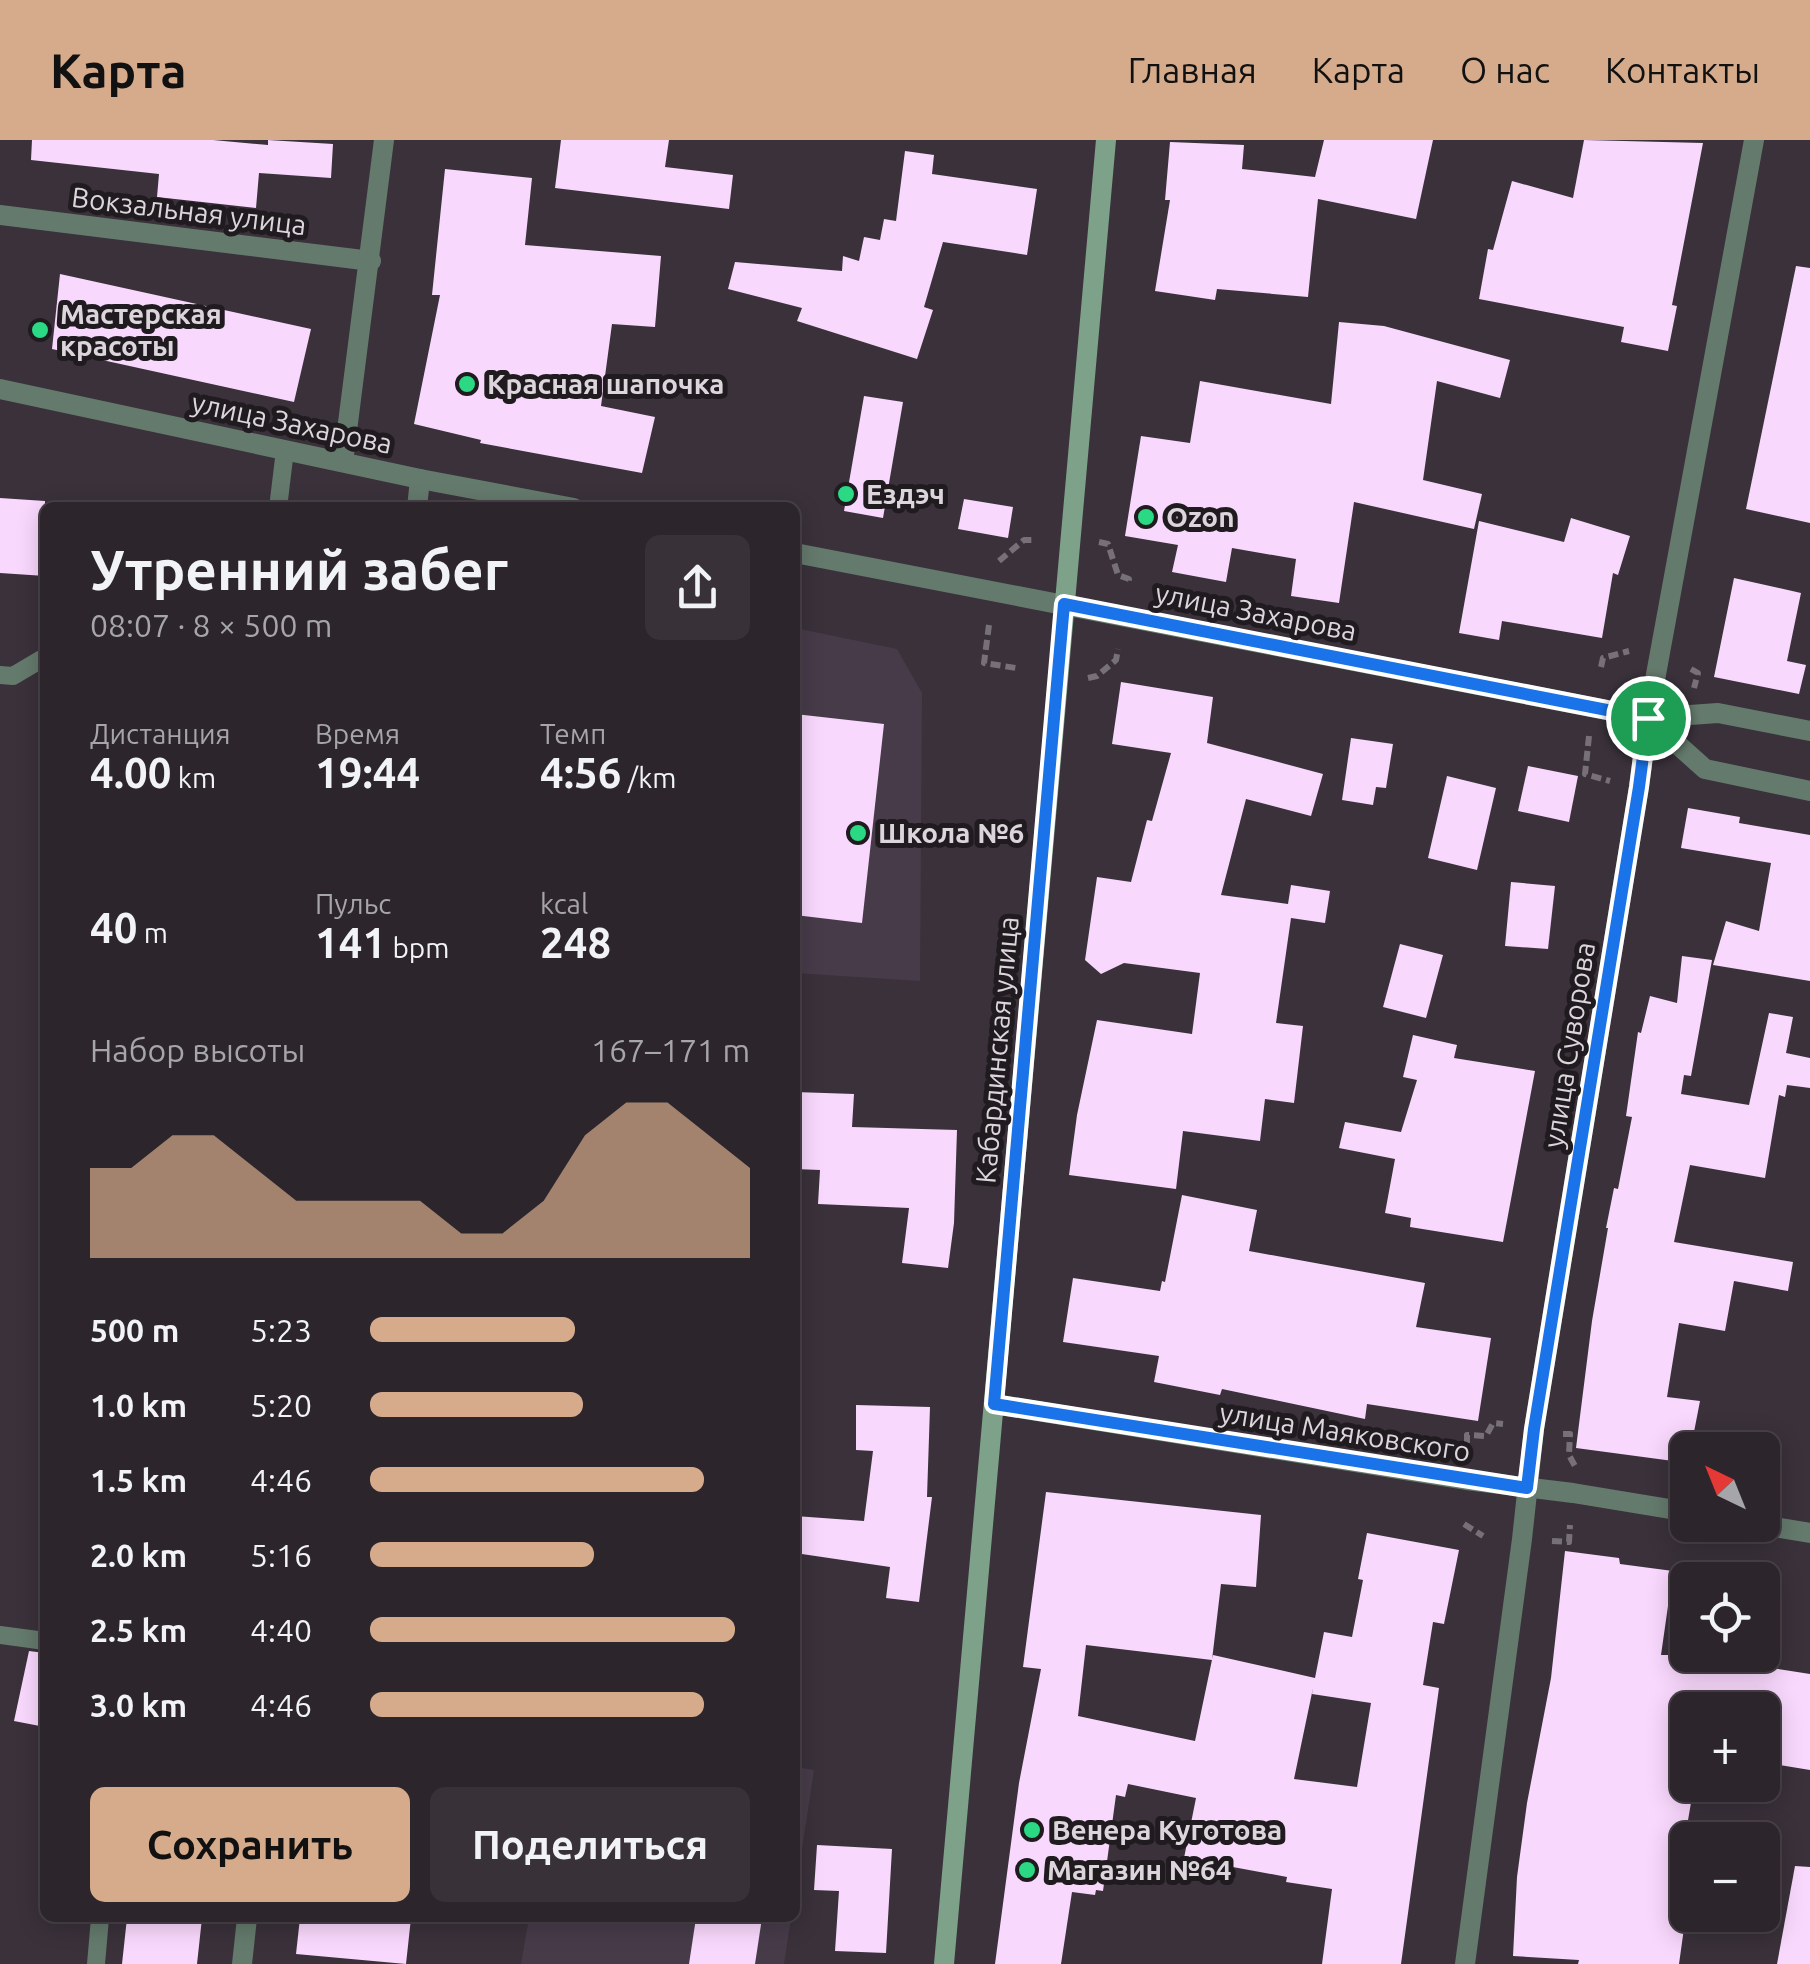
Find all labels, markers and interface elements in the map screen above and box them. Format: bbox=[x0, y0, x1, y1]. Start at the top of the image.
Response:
text: Карта bbox=[50, 43, 187, 97]
text: Главная bbox=[1128, 50, 1257, 90]
text: Карта bbox=[1312, 50, 1405, 90]
text: О нас bbox=[1460, 50, 1550, 90]
text: Контакты bbox=[1605, 50, 1760, 90]
street label: Вокзальная улица bbox=[70, 181, 308, 240]
place label: Мастерская красоты bbox=[60, 298, 222, 361]
marker: Мастерская красоты bbox=[29, 319, 51, 341]
place label: Красная шапочка bbox=[487, 368, 725, 399]
marker: Красная шапочка bbox=[456, 373, 478, 395]
street label: улица Захарова bbox=[189, 386, 395, 459]
place label: Ездэч bbox=[866, 478, 945, 509]
marker: Ездэч bbox=[835, 483, 857, 505]
place label: Ozon bbox=[1166, 501, 1235, 532]
marker: Ozon bbox=[1135, 506, 1157, 528]
button: share bbox=[645, 535, 750, 640]
text: Утренний забег bbox=[90, 539, 508, 600]
street label: улица Захарова bbox=[1153, 577, 1359, 646]
text: 08:07 · 8 × 500 m bbox=[90, 607, 332, 643]
pin bbox=[1606, 676, 1691, 761]
icon: arrive bbox=[1621, 691, 1676, 746]
text: Дистанция bbox=[90, 718, 231, 749]
text: Время bbox=[315, 718, 400, 749]
text: Темп bbox=[540, 718, 606, 749]
text: 4.00 bbox=[90, 749, 171, 796]
text: 19:44 bbox=[315, 749, 420, 796]
text: 4:56 bbox=[540, 749, 621, 796]
text: km bbox=[171, 762, 216, 793]
text: /km bbox=[621, 762, 676, 793]
place label: Школа №6 bbox=[878, 817, 1024, 848]
marker: Школа №6 bbox=[847, 822, 869, 844]
text: Пульс bbox=[315, 888, 391, 919]
text: kcal bbox=[540, 888, 588, 919]
text: 40 bbox=[90, 904, 137, 951]
street label: Кабардинская улица bbox=[969, 915, 1024, 1185]
text: m bbox=[137, 917, 168, 948]
text: 141 bbox=[315, 919, 386, 966]
text: 248 bbox=[540, 919, 611, 966]
text: bpm bbox=[386, 932, 449, 963]
street label: улица Суворова bbox=[1537, 940, 1600, 1150]
text: Набор высоты bbox=[90, 1032, 305, 1068]
text: 167–171 m bbox=[591, 1032, 750, 1068]
text: 500 m bbox=[90, 1312, 179, 1348]
text: 5:23 bbox=[250, 1312, 312, 1348]
text: 1.0 km bbox=[90, 1387, 187, 1423]
text: 5:20 bbox=[250, 1387, 312, 1423]
street label: улица Маяковского bbox=[1217, 1396, 1473, 1467]
north arrow bbox=[1670, 1432, 1780, 1542]
map controls bbox=[1670, 1432, 1780, 1932]
text: 1.5 km bbox=[90, 1462, 187, 1498]
text: 4:46 bbox=[250, 1462, 312, 1498]
text: 2.0 km bbox=[90, 1537, 187, 1573]
text: 5:16 bbox=[250, 1537, 312, 1573]
button: locate bbox=[1670, 1562, 1780, 1672]
text: 2.5 km bbox=[90, 1612, 187, 1648]
text: 4:40 bbox=[250, 1612, 312, 1648]
text: 3.0 km bbox=[90, 1687, 187, 1723]
text: 4:46 bbox=[250, 1687, 312, 1723]
button: + bbox=[1670, 1692, 1780, 1802]
button: Сохранить bbox=[90, 1787, 410, 1902]
button: Поделиться bbox=[430, 1787, 750, 1902]
place label: Венера Куготова bbox=[1052, 1814, 1282, 1845]
marker: Венера Куготова bbox=[1021, 1819, 1043, 1841]
button: − bbox=[1670, 1822, 1780, 1932]
place label: Магазин №64 bbox=[1047, 1854, 1232, 1885]
marker: Магазин №64 bbox=[1016, 1859, 1038, 1881]

